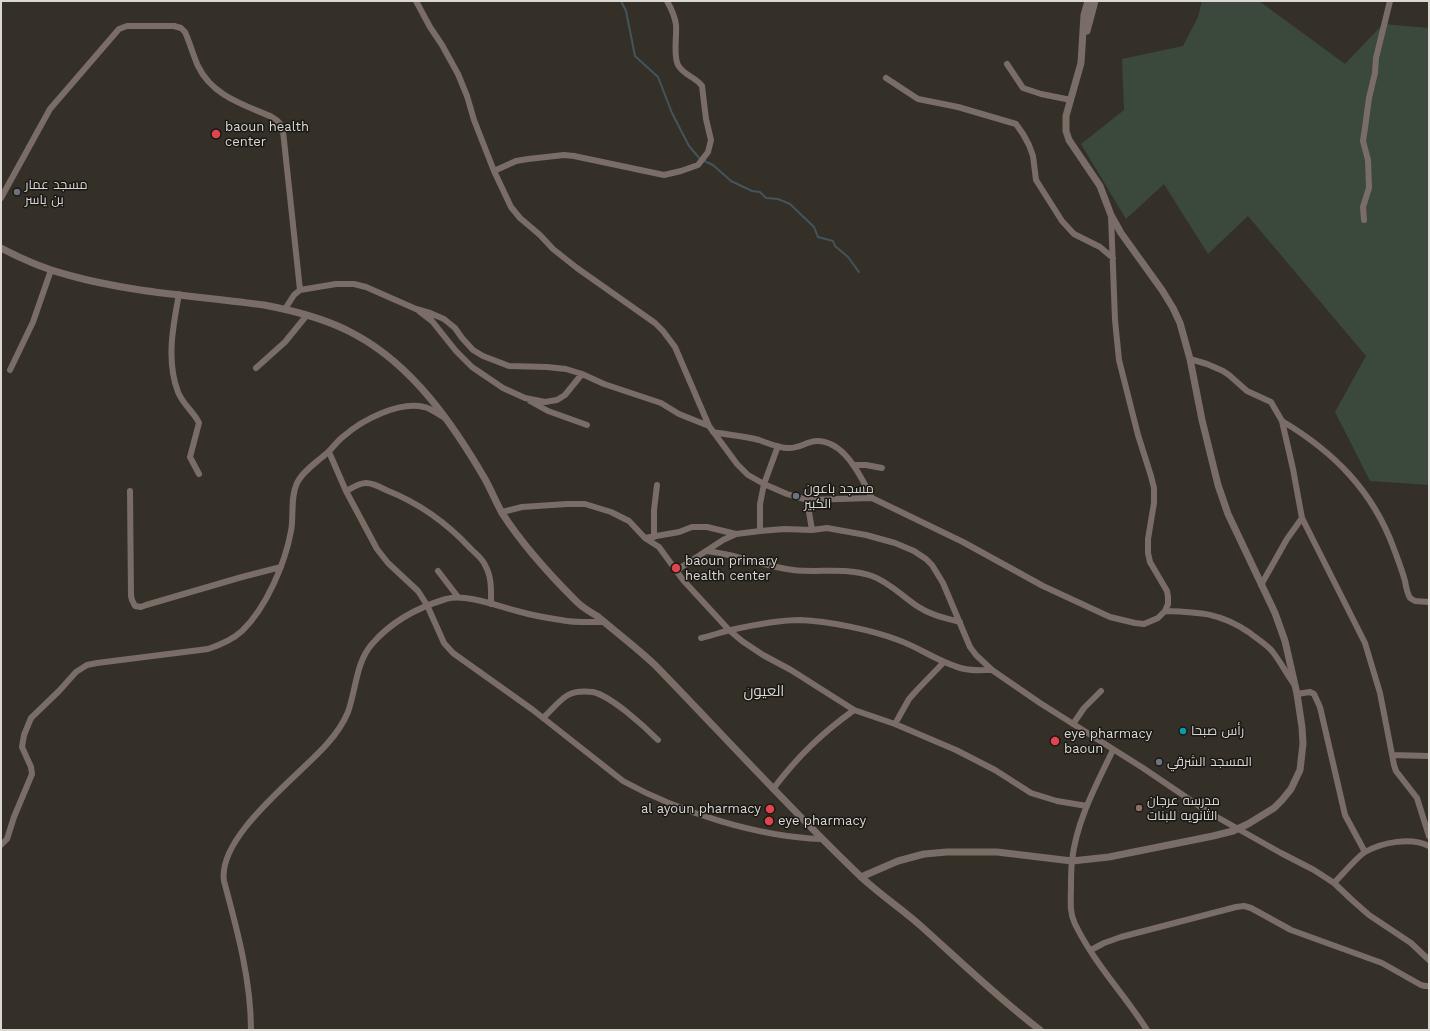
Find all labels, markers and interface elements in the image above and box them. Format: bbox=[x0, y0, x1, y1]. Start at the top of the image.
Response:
place label: baoun health center bbox=[225, 119, 309, 150]
marker: baoun health center bbox=[210, 128, 222, 140]
place label: مسجد عمار بن ياسر bbox=[25, 177, 87, 208]
marker: مسجد عمار بن ياسر bbox=[12, 187, 22, 197]
place label: مسجد باعون الكبير bbox=[804, 481, 874, 512]
marker: مسجد باعون الكبير bbox=[791, 491, 801, 501]
place label: baoun primary health center bbox=[685, 553, 777, 584]
marker: baoun primary health center bbox=[670, 562, 682, 574]
district label: العيون bbox=[744, 683, 784, 701]
place label: رأس صبحا bbox=[1191, 723, 1244, 739]
place label: eye pharmacy baoun bbox=[1064, 726, 1152, 757]
marker: رأس صبحا bbox=[1178, 726, 1188, 736]
marker: eye pharmacy baoun bbox=[1049, 735, 1061, 747]
place label: المسجد الشرقي bbox=[1167, 754, 1252, 770]
marker: المسجد الشرقي bbox=[1154, 757, 1164, 767]
place label: مدرسه عرجان الثانويه للبنات bbox=[1147, 793, 1220, 824]
place label: al ayoun pharmacy bbox=[641, 801, 761, 817]
marker: al ayoun pharmacy bbox=[764, 803, 776, 815]
marker: مدرسه عرجان الثانويه للبنات bbox=[1134, 803, 1144, 813]
place label: eye pharmacy bbox=[778, 813, 866, 829]
marker: eye pharmacy bbox=[763, 815, 775, 827]

